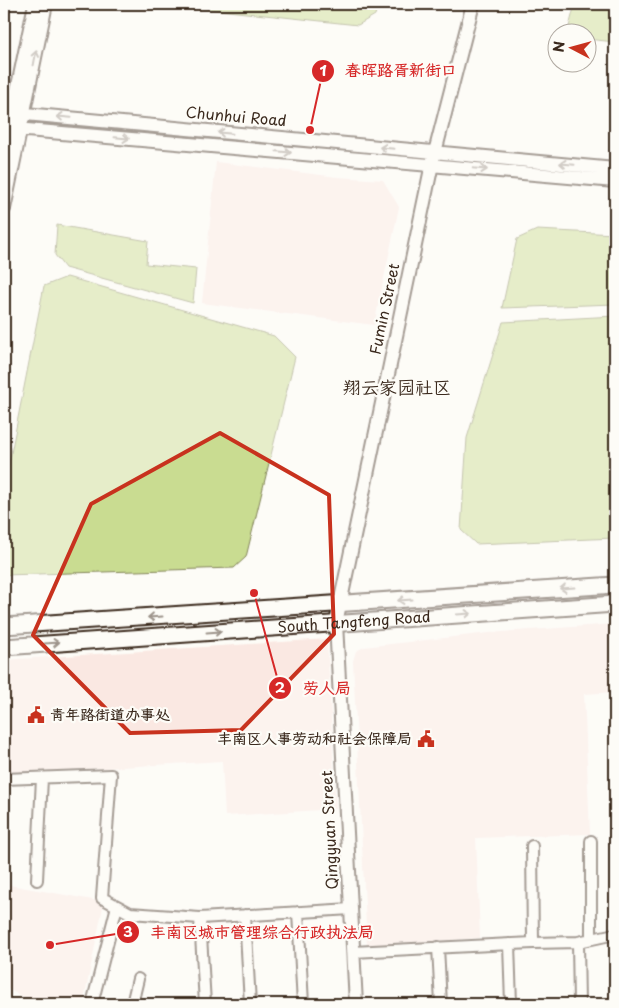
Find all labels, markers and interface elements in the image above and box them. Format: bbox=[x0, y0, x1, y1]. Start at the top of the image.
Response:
north arrow bbox=[546, 22, 596, 72]
text: N bbox=[548, 40, 570, 53]
one-way arrow bbox=[31, 51, 40, 67]
callout: 春晖路胥新街口 bbox=[310, 55, 467, 86]
text: 春晖路胥新街口 bbox=[345, 57, 457, 81]
text: 1 bbox=[319, 58, 327, 81]
street label: Chunhui Road bbox=[185, 100, 287, 131]
one-way arrow bbox=[56, 113, 72, 122]
one-way arrow bbox=[218, 128, 234, 137]
one-way arrow bbox=[114, 133, 130, 142]
one-way arrow bbox=[379, 143, 395, 153]
one-way arrow bbox=[276, 147, 292, 156]
one-way arrow bbox=[559, 159, 575, 169]
one-way arrow bbox=[472, 164, 488, 174]
street label: Fumin Street bbox=[363, 261, 405, 356]
district label: 翔云家园社区 bbox=[343, 373, 451, 400]
one-way arrow bbox=[559, 584, 575, 593]
one-way arrow bbox=[397, 595, 413, 605]
street label: South Tangfeng Road bbox=[277, 604, 431, 638]
one-way arrow bbox=[456, 610, 472, 619]
one-way arrow bbox=[147, 612, 163, 621]
one-way arrow bbox=[206, 627, 222, 637]
one-way arrow bbox=[44, 639, 60, 648]
callout: 劳人局 bbox=[268, 673, 361, 704]
text: 2 bbox=[275, 675, 286, 698]
text: 劳人局 bbox=[303, 675, 351, 699]
place label: 青年路街道办事处 bbox=[50, 702, 170, 725]
public building icon: 青年路街道办事处 bbox=[26, 705, 46, 725]
place label: 丰南区人事劳动和社会保障局 bbox=[217, 726, 412, 749]
public building icon: 丰南区人事劳动和社会保障局 bbox=[416, 729, 436, 749]
street label: Qingyuan Street bbox=[314, 770, 343, 890]
callout: 丰南区城市管理综合行政执法局 bbox=[115, 916, 384, 947]
text: 3 bbox=[123, 919, 133, 942]
text: 丰南区城市管理综合行政执法局 bbox=[150, 919, 374, 943]

